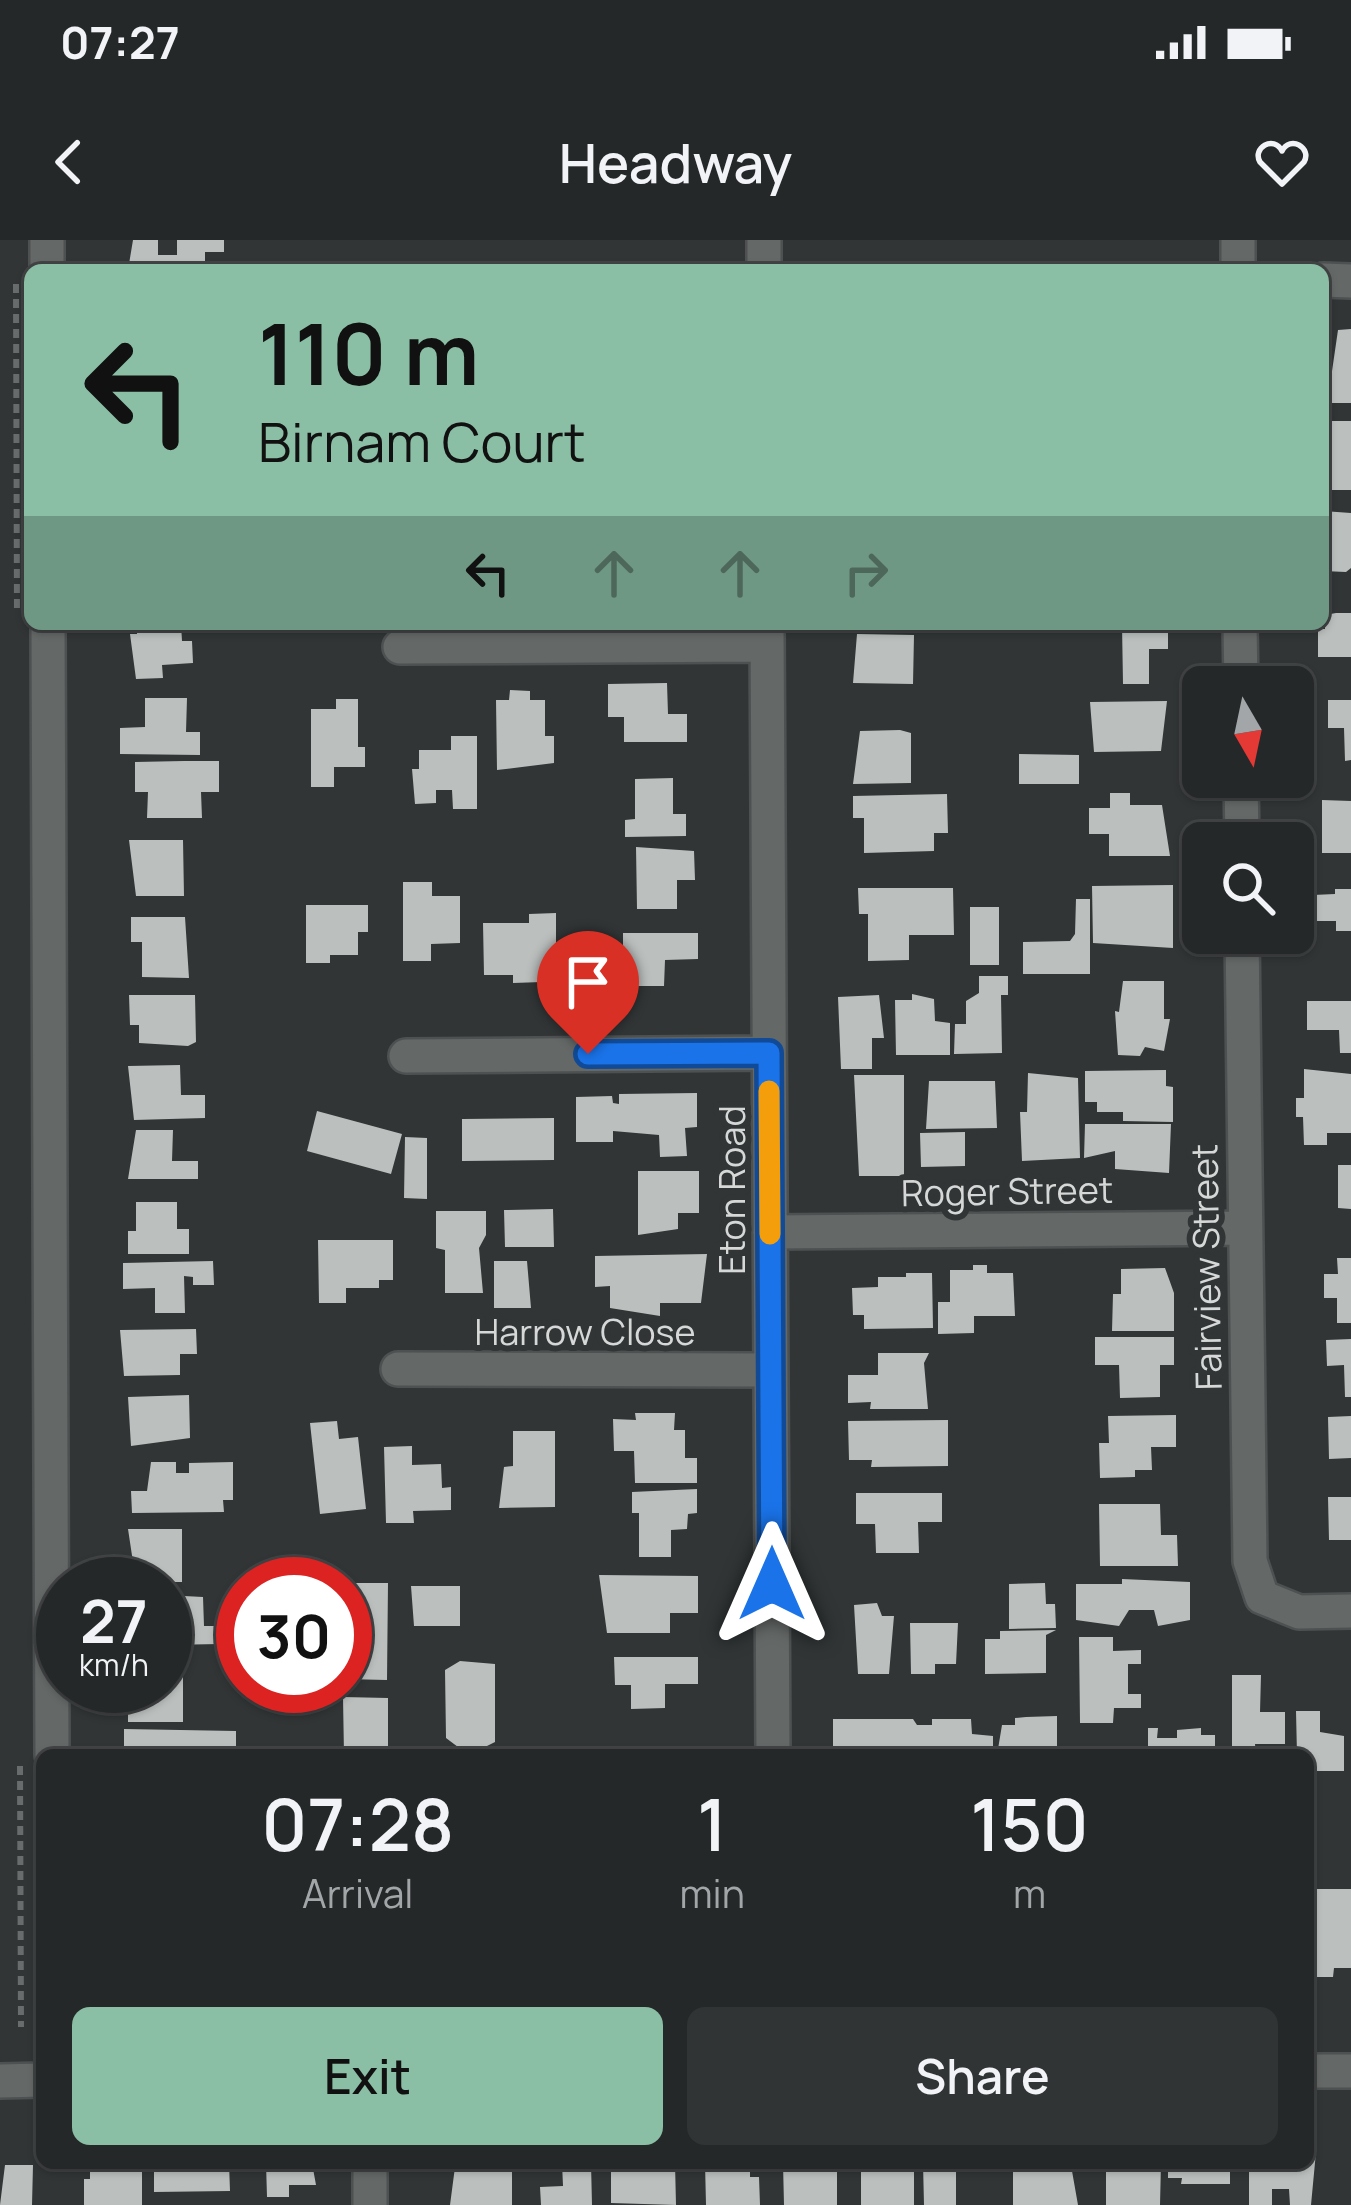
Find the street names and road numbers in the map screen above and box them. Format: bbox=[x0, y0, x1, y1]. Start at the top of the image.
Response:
street label: Eton Road bbox=[707, 1105, 756, 1275]
street label: Fairview Street bbox=[1179, 1143, 1233, 1391]
street label: Roger Street bbox=[900, 1165, 1114, 1217]
street label: Harrow Close bbox=[475, 1307, 695, 1356]

